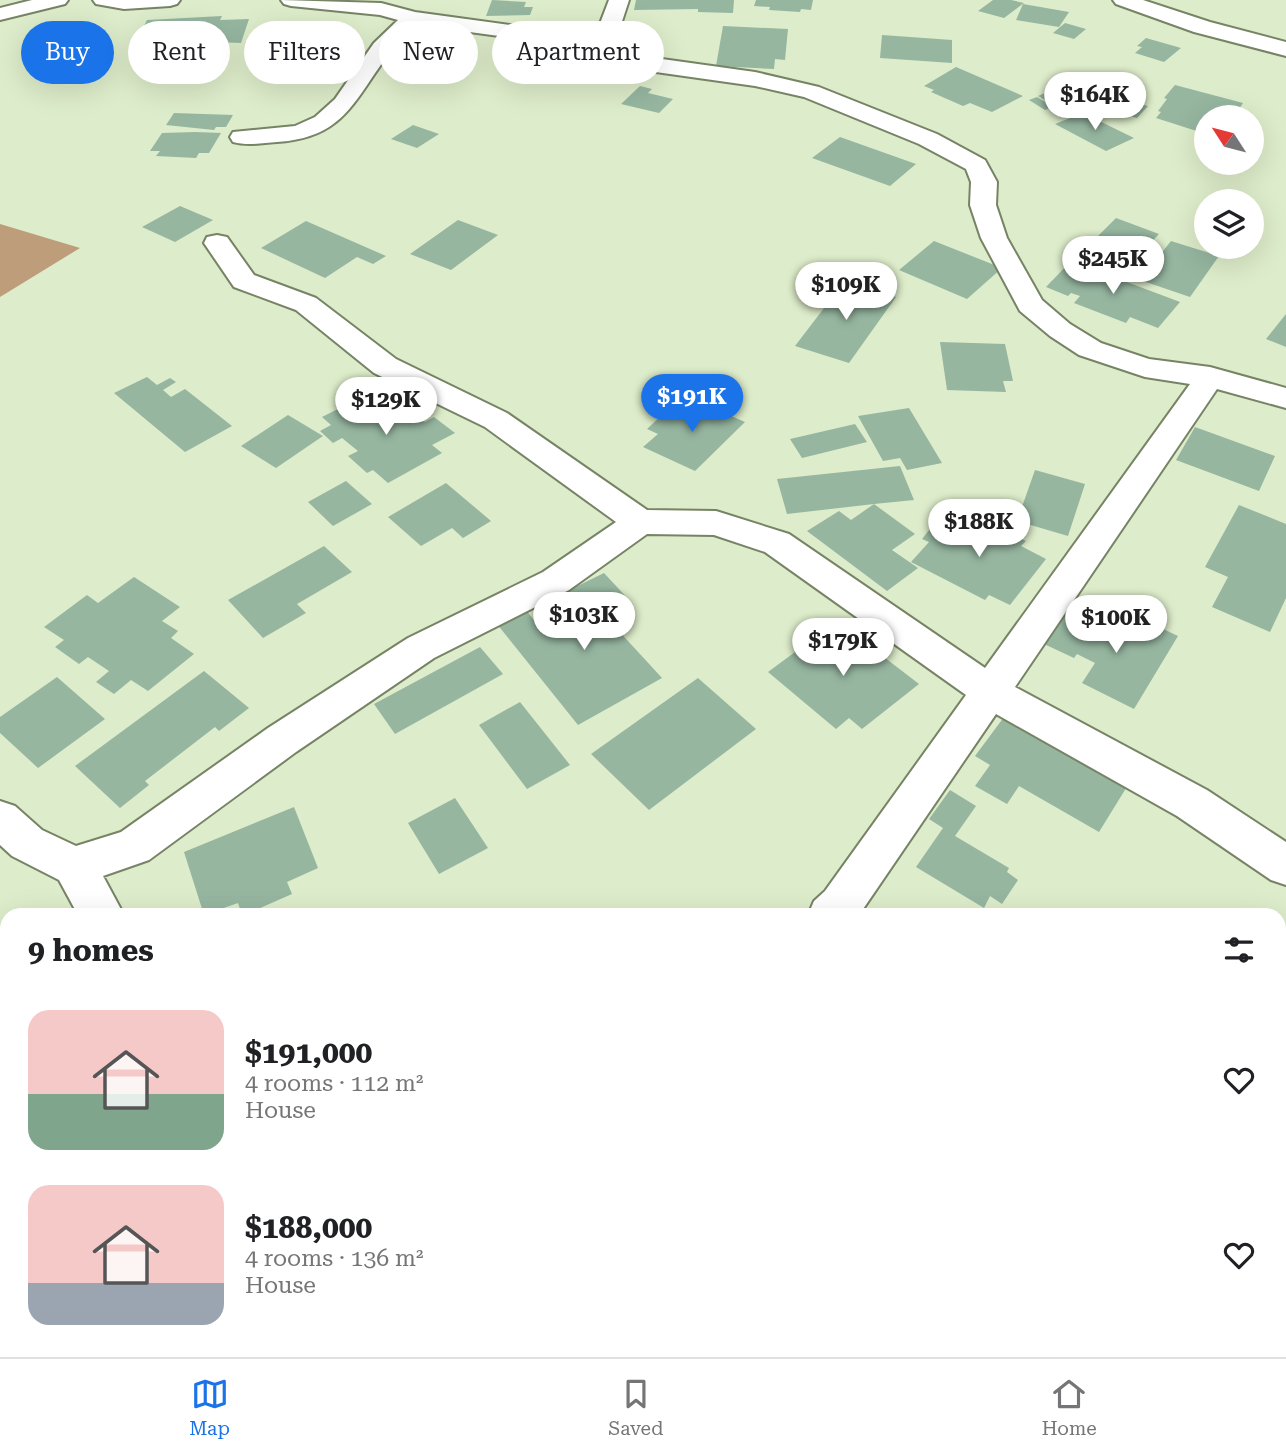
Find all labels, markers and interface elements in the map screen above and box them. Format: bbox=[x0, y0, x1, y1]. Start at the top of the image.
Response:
chip: Buy bbox=[21, 21, 114, 84]
chip: Rent bbox=[128, 21, 230, 84]
chip: Filters bbox=[244, 21, 365, 84]
chip: New bbox=[379, 21, 478, 84]
chip: Apartment bbox=[492, 21, 664, 84]
pin: $164K bbox=[1046, 72, 1144, 132]
text: $164K bbox=[1060, 81, 1130, 108]
north arrow bbox=[1194, 105, 1264, 175]
map controls bbox=[1194, 105, 1264, 259]
button: layers bbox=[1194, 189, 1264, 259]
pin: $245K bbox=[1064, 236, 1162, 296]
text: $245K bbox=[1078, 245, 1148, 272]
pin: $109K bbox=[797, 262, 895, 322]
text: $109K bbox=[811, 271, 881, 298]
pin: $191K bbox=[643, 374, 741, 434]
pin: $129K bbox=[337, 378, 435, 437]
text: $191K bbox=[657, 383, 727, 410]
text: $129K bbox=[351, 386, 421, 413]
pin: $188K bbox=[930, 500, 1028, 559]
text: $188K bbox=[944, 508, 1014, 535]
pin: $103K bbox=[535, 592, 633, 652]
pin: $100K bbox=[1067, 596, 1165, 655]
text: $103K bbox=[549, 601, 619, 628]
text: $100K bbox=[1081, 604, 1151, 631]
pin: $179K bbox=[794, 618, 892, 678]
text: $179K bbox=[808, 627, 878, 654]
icon: filters bbox=[1220, 931, 1258, 969]
text: 9 homes bbox=[28, 933, 154, 968]
text: $191,000 bbox=[245, 1035, 372, 1070]
icon: home bbox=[84, 1038, 168, 1122]
icon: heart bbox=[1220, 1061, 1258, 1099]
text: 4 rooms · 112 m² bbox=[245, 1070, 423, 1097]
text: House bbox=[245, 1097, 316, 1124]
text: $188,000 bbox=[245, 1210, 372, 1245]
icon: home bbox=[84, 1213, 168, 1297]
icon: heart bbox=[1220, 1236, 1258, 1274]
text: 4 rooms · 136 m² bbox=[245, 1245, 423, 1272]
text: House bbox=[245, 1272, 316, 1299]
tab: Map bbox=[189, 1375, 230, 1440]
tab: Saved bbox=[608, 1375, 663, 1440]
tab: Home bbox=[1042, 1375, 1097, 1440]

